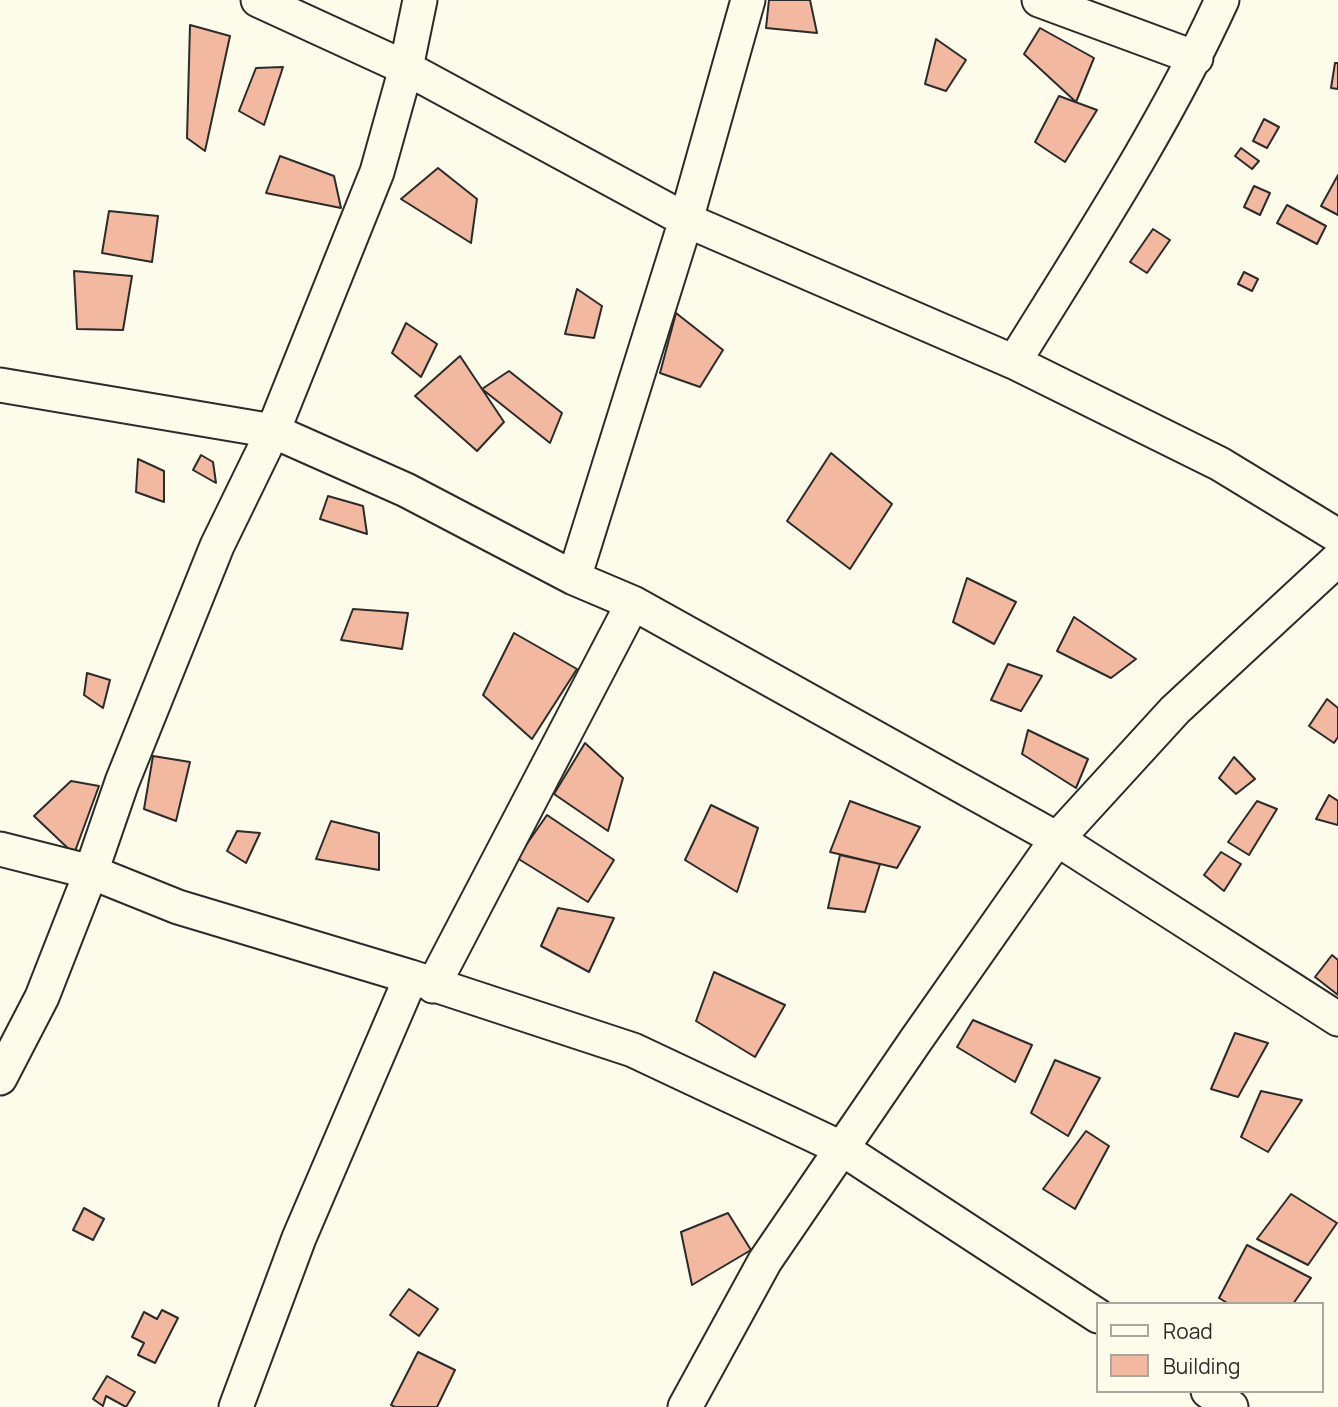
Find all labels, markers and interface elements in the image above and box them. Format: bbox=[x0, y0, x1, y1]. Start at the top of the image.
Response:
legend bbox=[1096, 1302, 1324, 1393]
text: Road bbox=[1163, 1317, 1213, 1345]
text: Building bbox=[1163, 1352, 1240, 1380]

